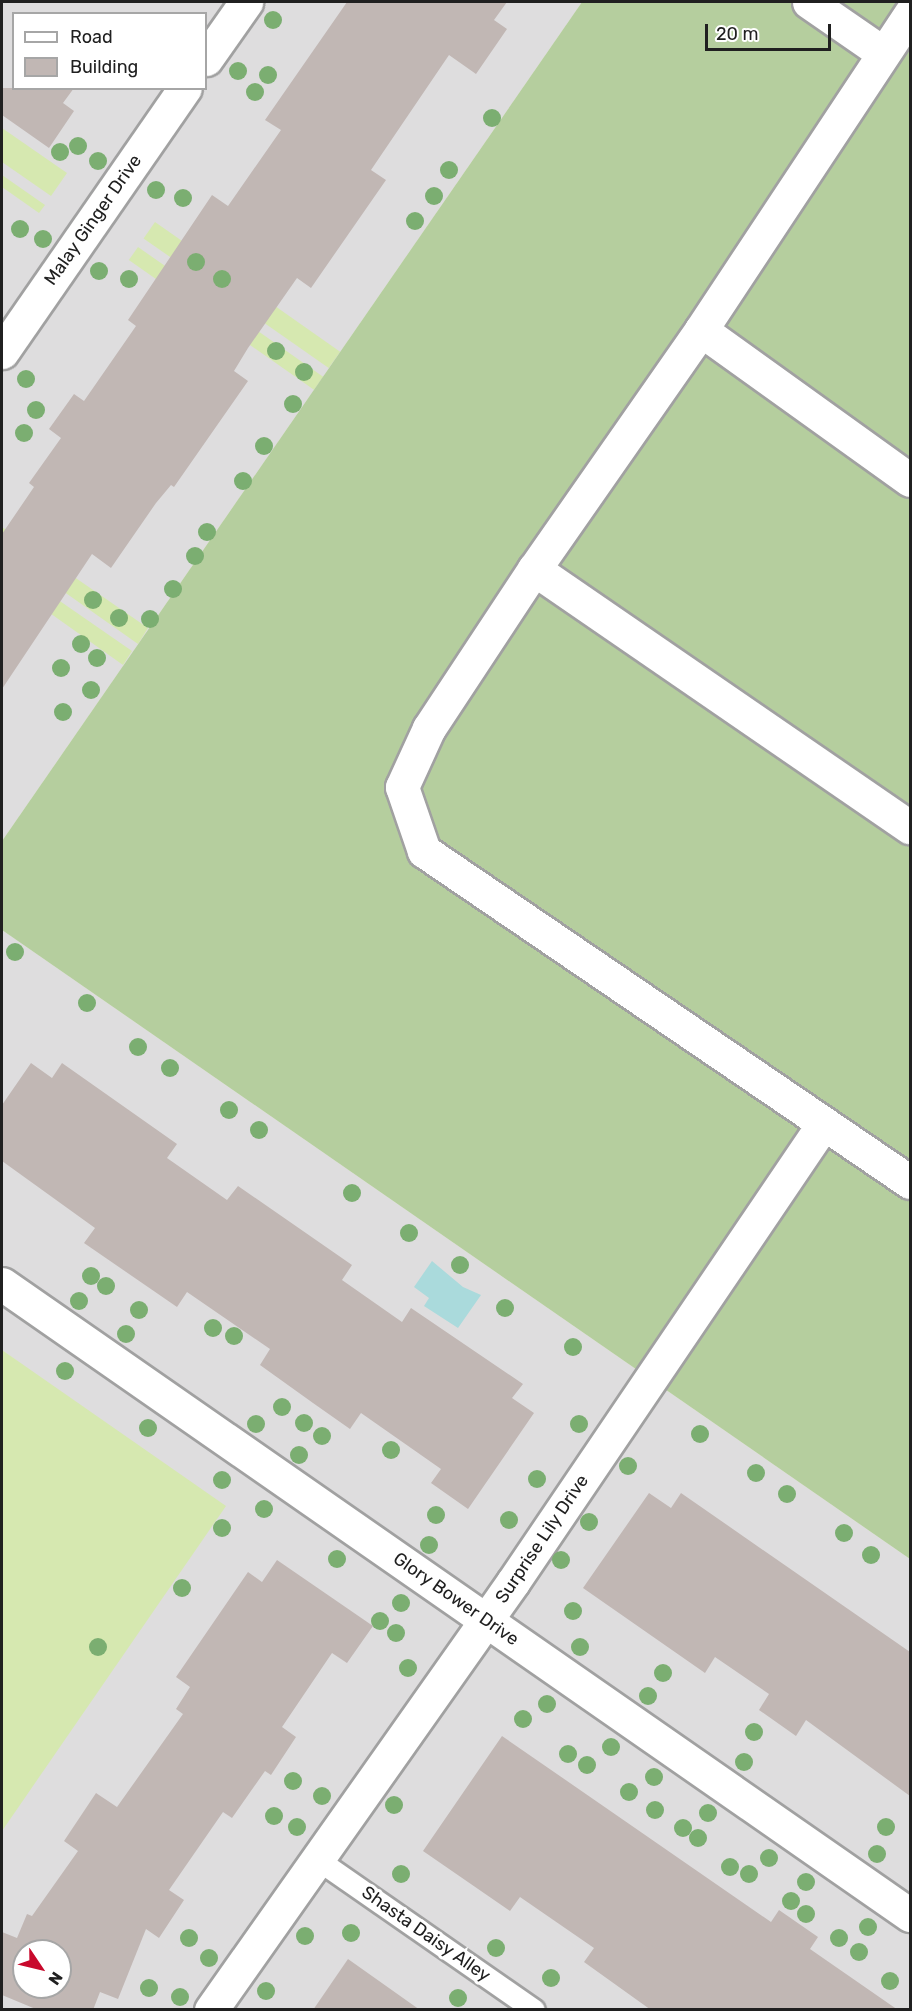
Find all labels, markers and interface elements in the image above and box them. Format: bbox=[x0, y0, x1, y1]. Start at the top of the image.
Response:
legend bbox=[12, 12, 207, 90]
scale bar bbox=[708, 12, 834, 50]
text: 20 m bbox=[716, 23, 758, 45]
text: Road bbox=[70, 26, 113, 48]
text: Building bbox=[70, 56, 138, 78]
street label: Malay Ginger Drive bbox=[40, 150, 146, 290]
street label: Surprise Lily Drive bbox=[491, 1470, 593, 1608]
street label: Glory Bower Drive bbox=[389, 1547, 523, 1651]
street label: Shasta Daisy Alley bbox=[357, 1881, 495, 1987]
north arrow bbox=[12, 1939, 72, 1999]
text: N bbox=[44, 1968, 67, 1989]

